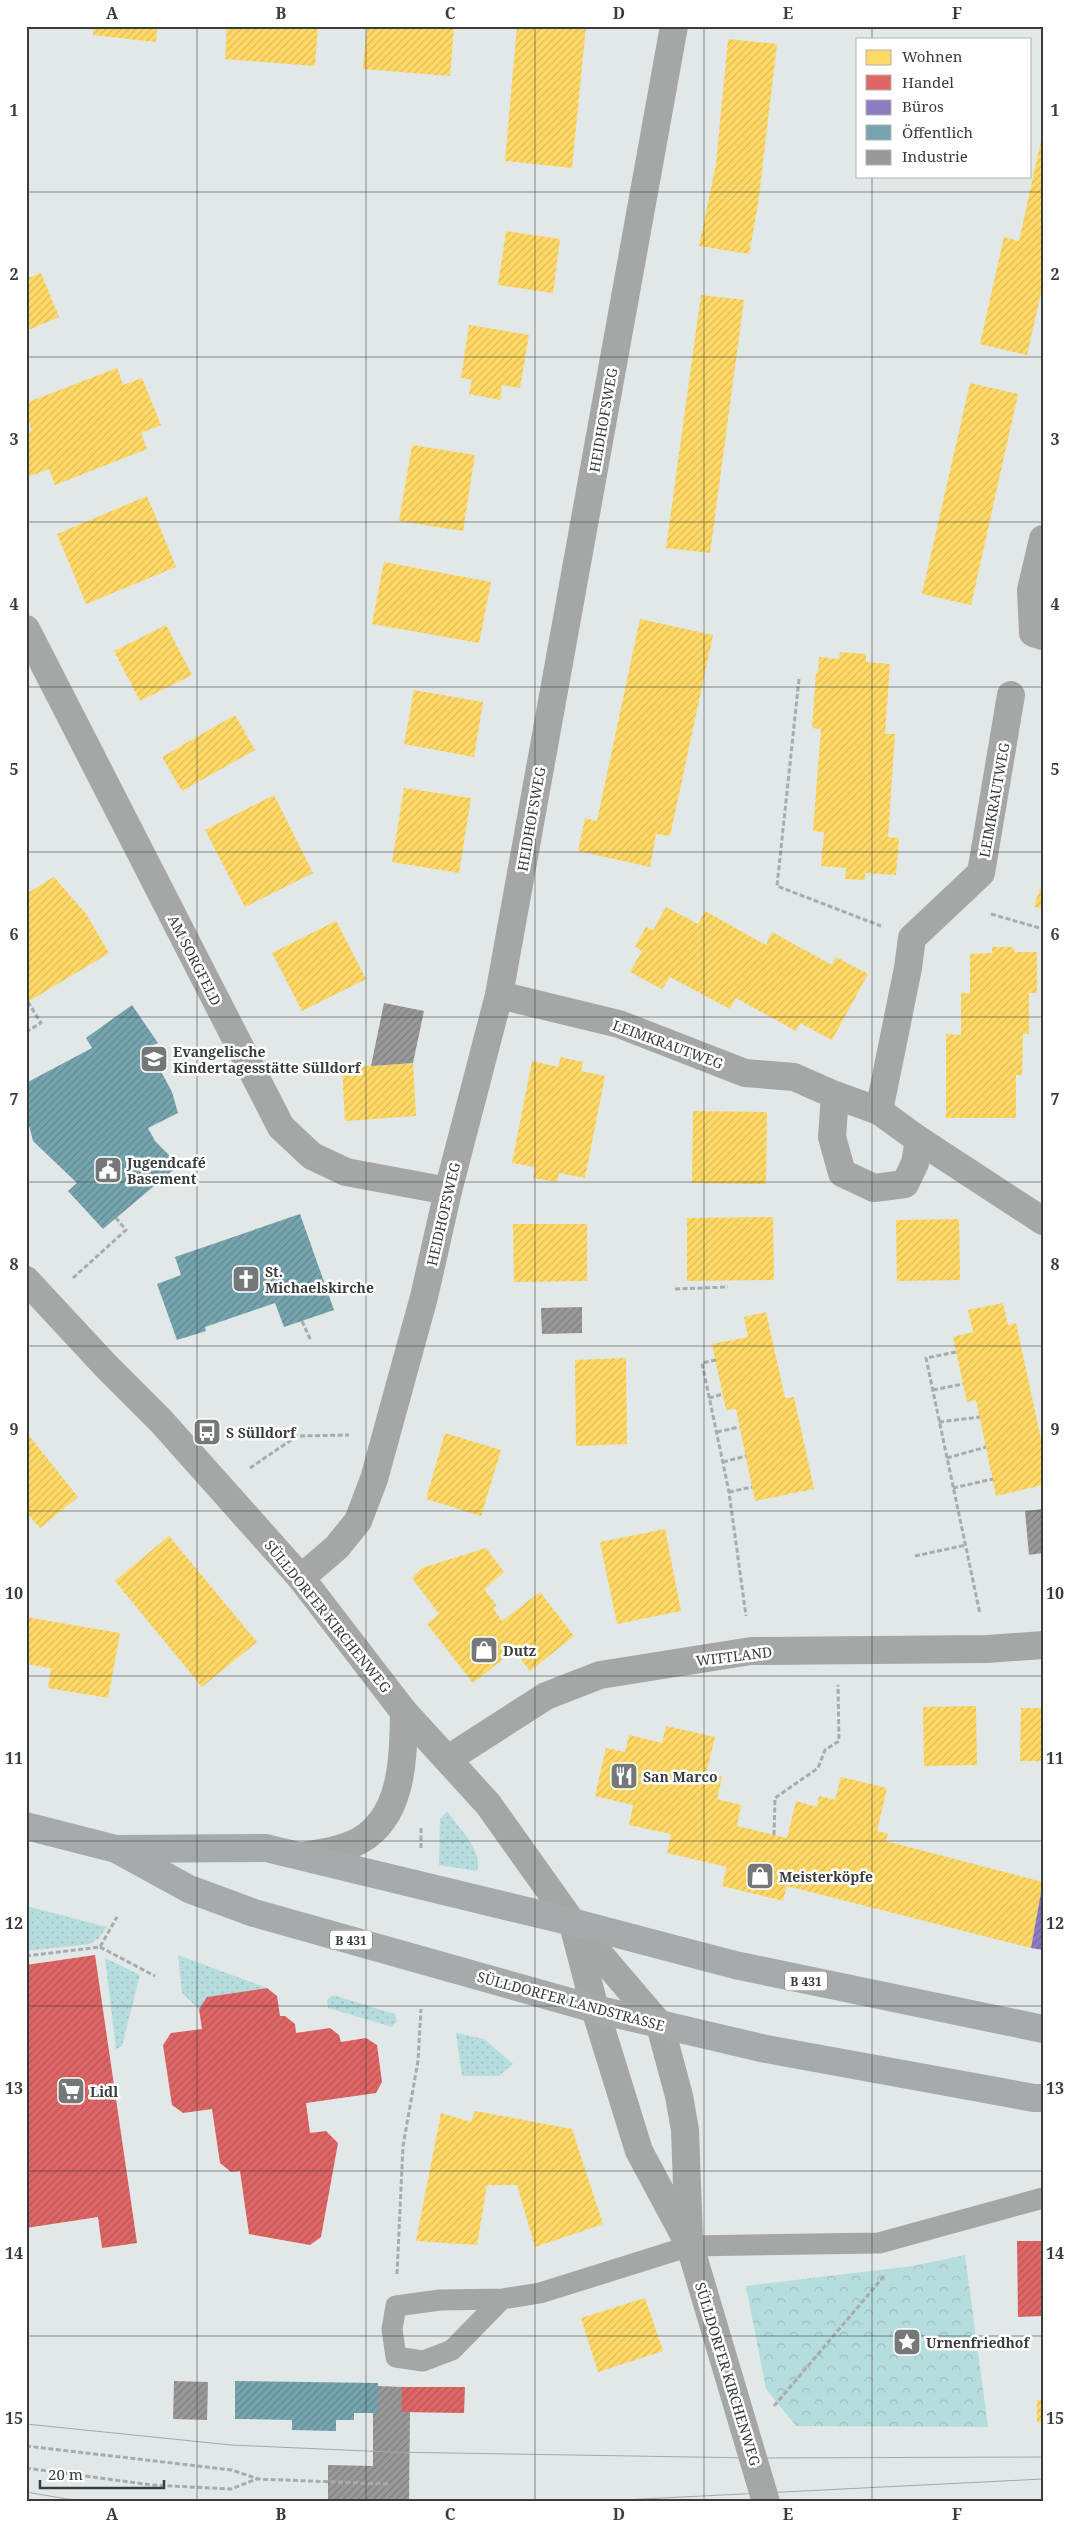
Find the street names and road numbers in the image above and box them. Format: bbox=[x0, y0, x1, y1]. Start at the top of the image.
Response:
street label: HEIDHOFSWEG bbox=[584, 366, 622, 474]
street label: LEIMKRAUTWEG bbox=[975, 741, 1013, 859]
street label: HEIDHOFSWEG bbox=[512, 765, 550, 873]
street label: AM SORGFELD bbox=[164, 911, 226, 1009]
street label: LEIMKRAUTWEG bbox=[610, 1015, 726, 1073]
street label: HEIDHOFSWEG bbox=[422, 1160, 464, 1268]
street label: SÜLLDORFER KIRCHENWEG bbox=[261, 1536, 395, 1696]
street label: WITTLAND bbox=[695, 1642, 773, 1670]
road number: B 431 bbox=[330, 1930, 372, 1950]
street label: SÜLLDORFER LANDSTRASSE bbox=[475, 1967, 667, 2035]
road number: B 431 bbox=[785, 1972, 827, 1990]
street label: SÜLLDORFER KIRCHENWEG bbox=[691, 2280, 765, 2468]

